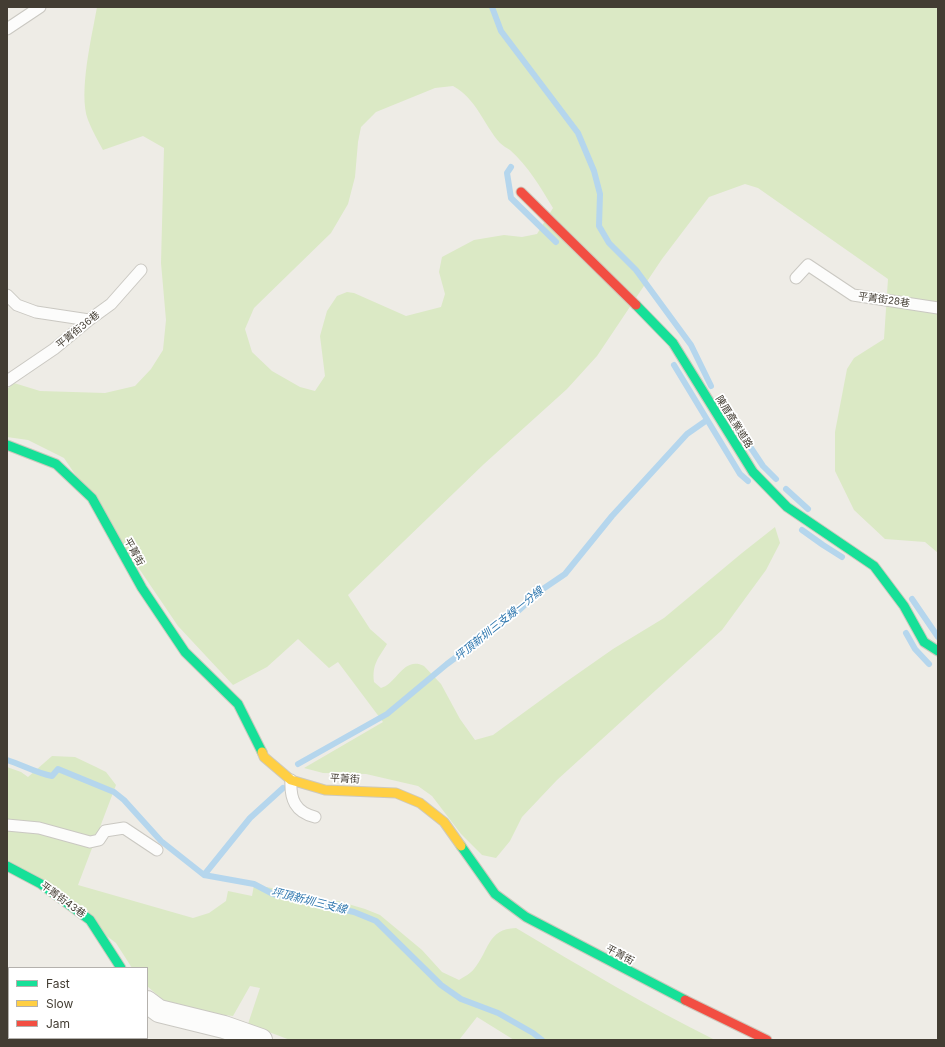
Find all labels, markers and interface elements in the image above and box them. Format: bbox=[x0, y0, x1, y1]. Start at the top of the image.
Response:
street label: 平菁街28巷 bbox=[857, 290, 911, 310]
street label: 平菁街36巷 bbox=[54, 309, 102, 351]
street label: 陳厝產業道路 bbox=[713, 393, 755, 451]
street label: 平菁街 bbox=[121, 536, 147, 568]
water label: 坪頂新圳三支線一分線 bbox=[452, 584, 546, 664]
street label: 平菁街 bbox=[330, 772, 360, 786]
street label: 平菁街43巷 bbox=[38, 880, 88, 920]
water label: 坪頂新圳三支線 bbox=[270, 885, 348, 917]
street label: 平菁街 bbox=[604, 943, 636, 967]
legend bbox=[8, 967, 148, 1039]
text: Fast bbox=[46, 976, 70, 991]
text: Slow bbox=[46, 996, 73, 1011]
text: Jam bbox=[46, 1016, 70, 1031]

